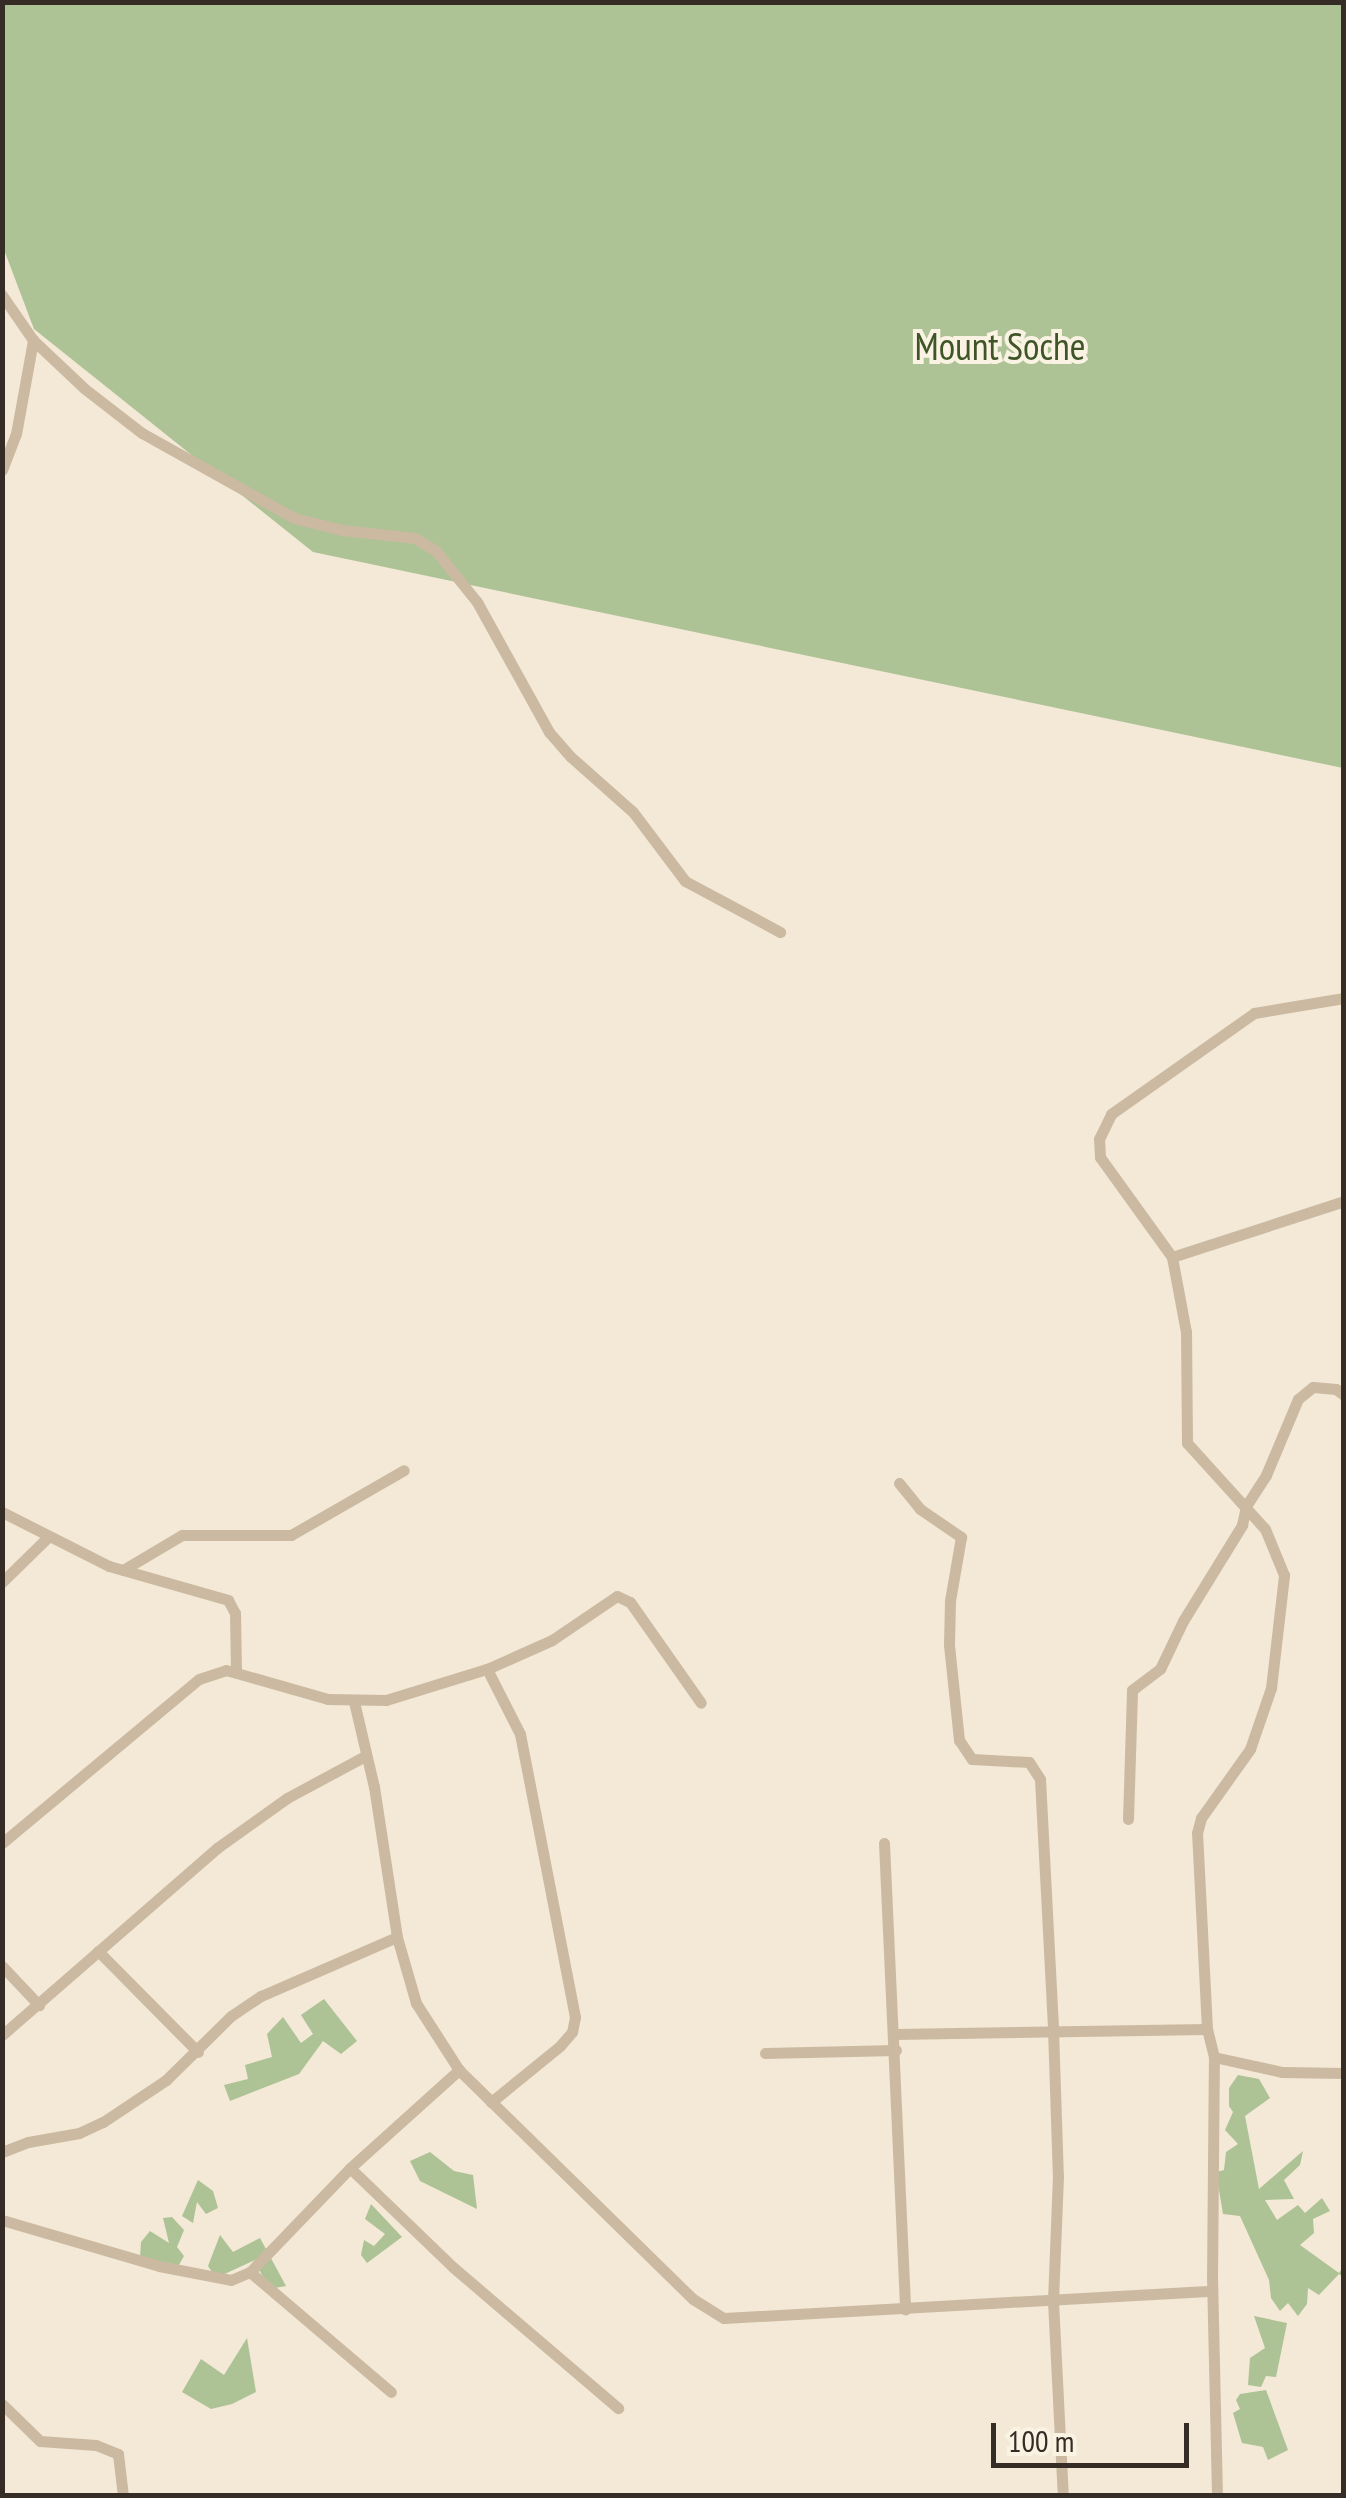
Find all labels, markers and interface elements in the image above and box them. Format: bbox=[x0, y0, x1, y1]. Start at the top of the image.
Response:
park label: Mount Soche bbox=[915, 323, 1085, 369]
scale bar bbox=[996, 2403, 1194, 2465]
text: 100 m bbox=[1008, 2421, 1074, 2460]

